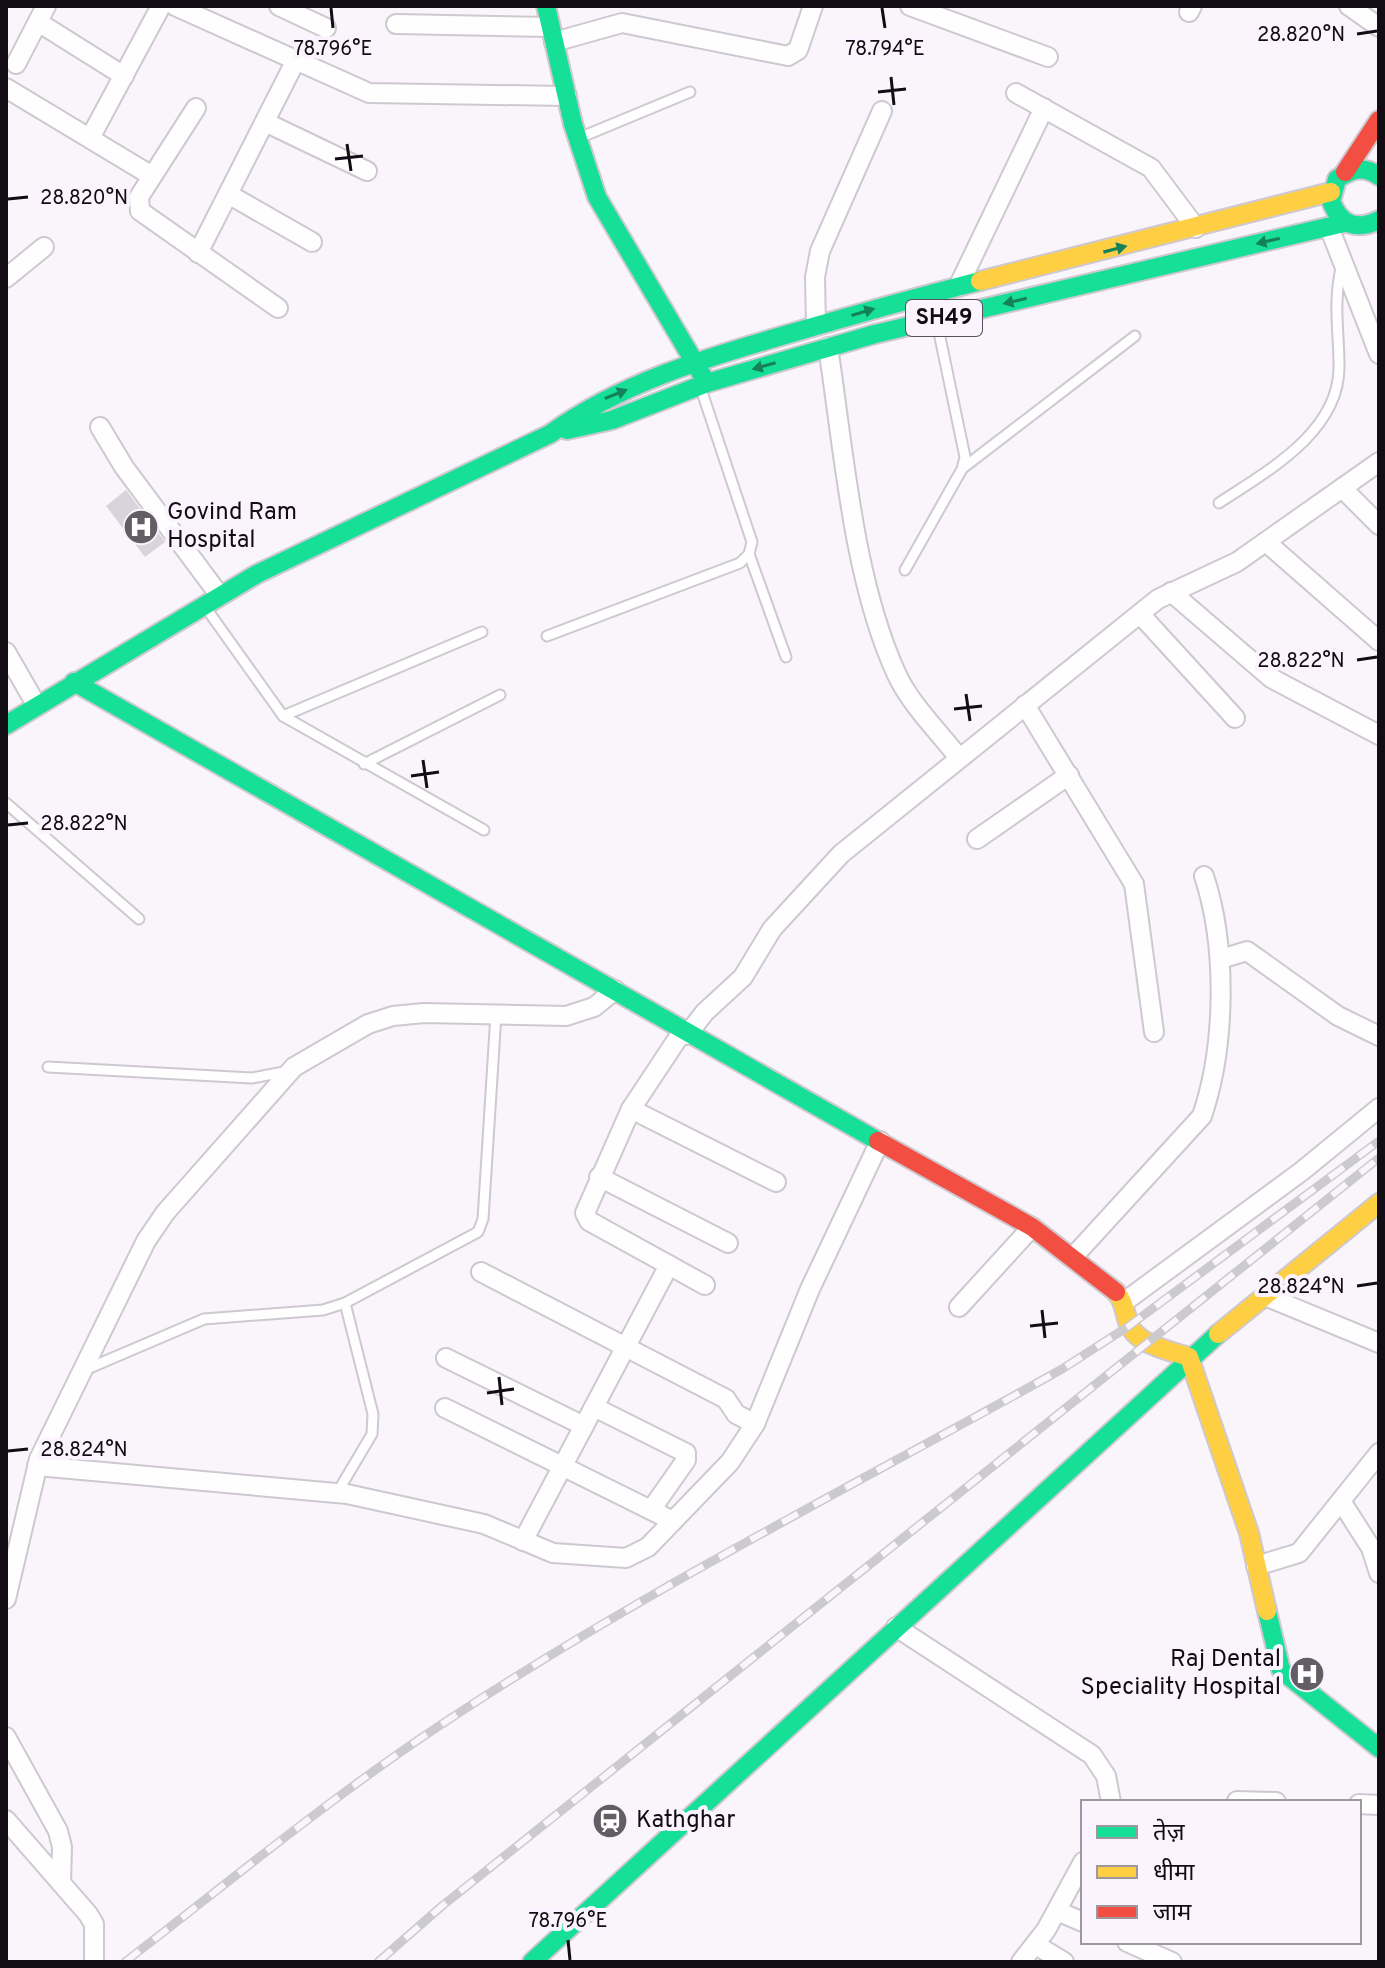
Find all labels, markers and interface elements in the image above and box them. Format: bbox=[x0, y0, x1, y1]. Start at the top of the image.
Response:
text: 28.820°N bbox=[1257, 23, 1345, 49]
text: 78.796°E bbox=[294, 37, 372, 63]
text: 78.794°E bbox=[845, 37, 925, 63]
text: 28.820°N bbox=[40, 186, 128, 212]
one-way arrow bbox=[1256, 236, 1281, 248]
one-way arrow bbox=[1102, 243, 1127, 255]
one-way arrow bbox=[1003, 296, 1028, 308]
road number: SH49 bbox=[906, 300, 982, 336]
one-way arrow bbox=[851, 305, 875, 318]
one-way arrow bbox=[751, 360, 775, 373]
one-way arrow bbox=[604, 388, 628, 401]
place label: Govind Ram Hospital bbox=[167, 498, 297, 556]
hospital icon: Govind Ram Hospital bbox=[122, 508, 160, 546]
text: 28.822°N bbox=[1257, 649, 1345, 675]
text: 28.822°N bbox=[40, 812, 128, 838]
text: 28.824°N bbox=[1257, 1275, 1345, 1301]
text: 28.824°N bbox=[40, 1438, 128, 1464]
place label: Raj Dental Speciality Hospital bbox=[1081, 1645, 1281, 1703]
hospital icon: Raj Dental Speciality Hospital bbox=[1288, 1655, 1326, 1693]
legend bbox=[1081, 1800, 1361, 1944]
station icon: Kathghar bbox=[591, 1802, 629, 1840]
place label: Kathghar bbox=[636, 1806, 736, 1836]
text: तेज़ bbox=[1153, 1818, 1186, 1849]
text: धीमा bbox=[1153, 1858, 1195, 1889]
text: जाम bbox=[1153, 1899, 1192, 1929]
text: 78.796°E bbox=[529, 1909, 607, 1935]

